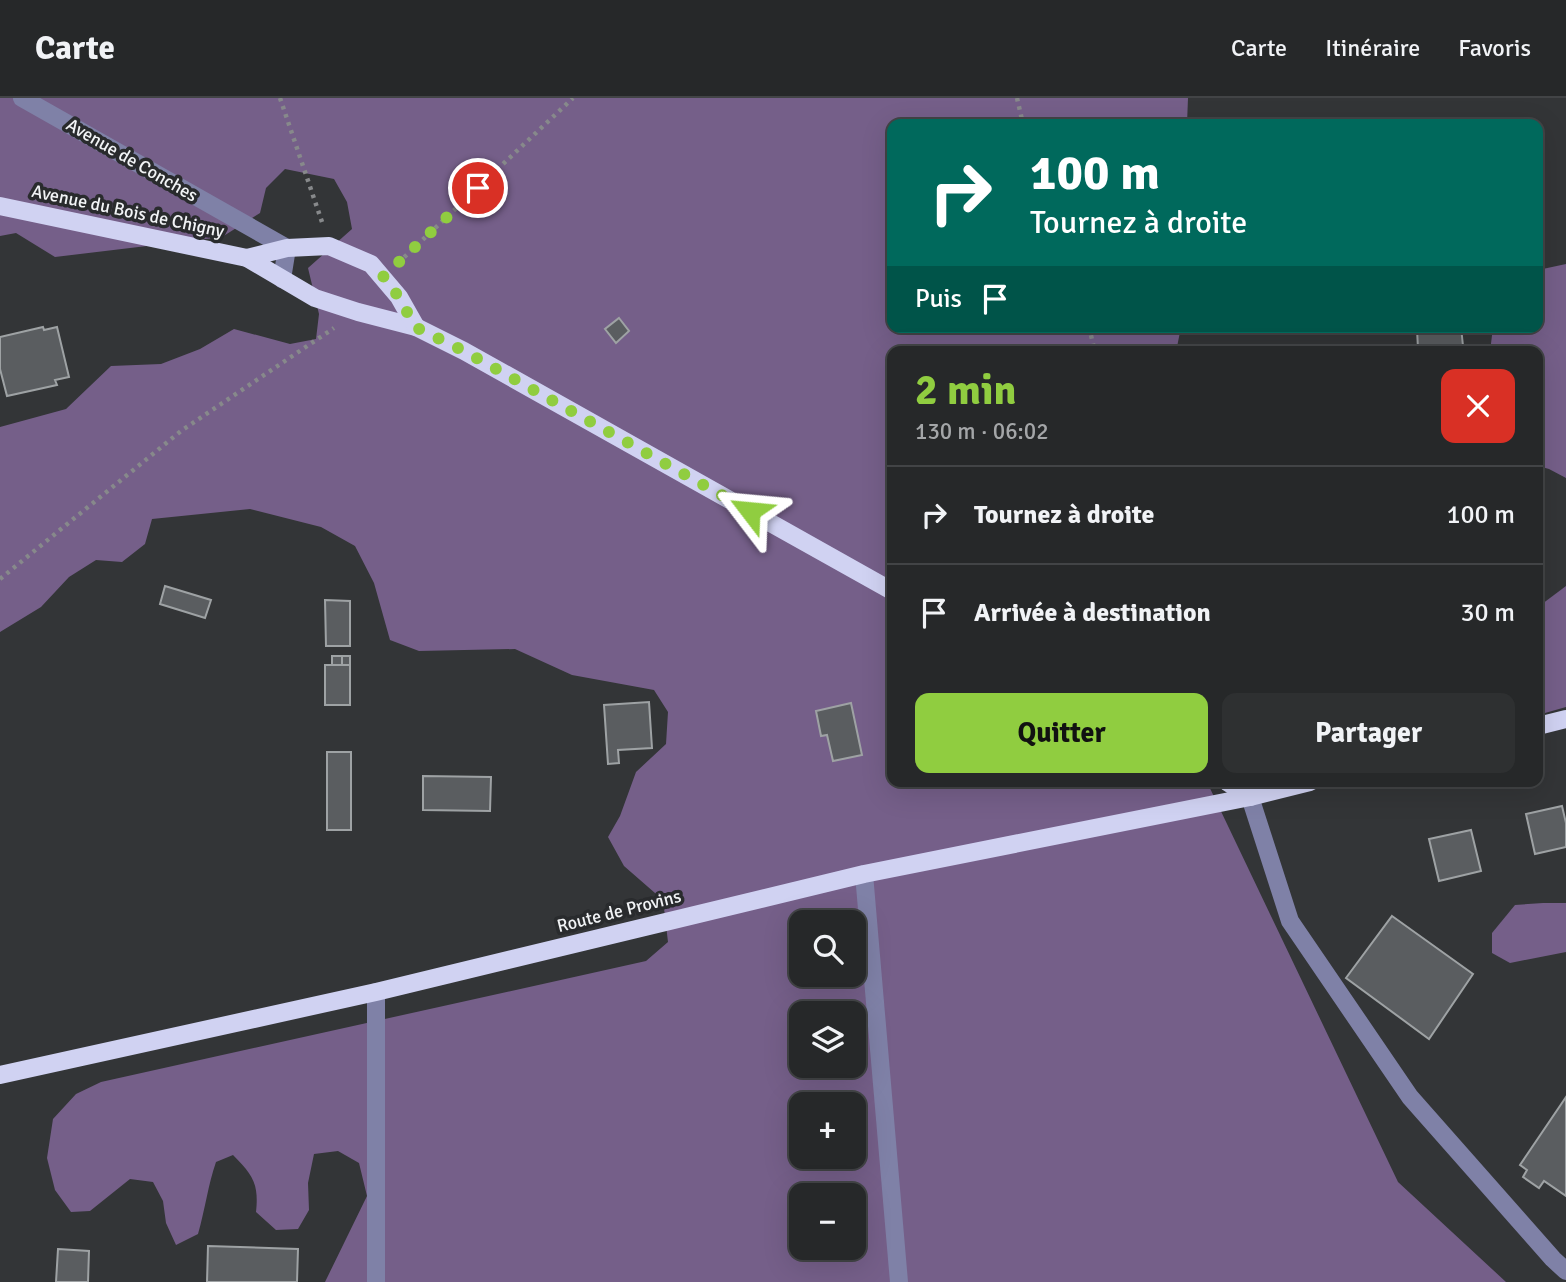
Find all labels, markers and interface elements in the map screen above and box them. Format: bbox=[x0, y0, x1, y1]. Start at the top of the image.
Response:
text: Carte bbox=[35, 28, 115, 69]
text: Carte bbox=[1231, 33, 1287, 63]
text: Itinéraire bbox=[1325, 33, 1420, 63]
text: Favoris bbox=[1458, 33, 1531, 63]
street label: Avenue de Conches bbox=[62, 114, 202, 207]
text: 100 m bbox=[1030, 143, 1160, 203]
icon: right bbox=[915, 147, 1006, 238]
pin bbox=[448, 158, 508, 218]
icon: arrive bbox=[459, 169, 497, 207]
street label: Avenue du Bois de Chigny bbox=[30, 180, 227, 242]
text: Tournez à droite bbox=[1030, 203, 1247, 242]
icon: arrive bbox=[976, 280, 1014, 318]
text: Puis bbox=[915, 283, 962, 315]
text: 2 min bbox=[915, 365, 1016, 416]
button: close bbox=[1441, 369, 1515, 443]
text: 130 m · 06:02 bbox=[915, 417, 1049, 446]
position arrow bbox=[713, 474, 787, 548]
icon: right bbox=[915, 496, 953, 534]
text: Tournez à droite bbox=[974, 499, 1154, 531]
text: 100 m bbox=[1446, 499, 1515, 531]
icon: arrive bbox=[915, 594, 953, 632]
text: Arrivée à destination bbox=[974, 597, 1211, 629]
text: 30 m bbox=[1460, 597, 1515, 629]
button: Quitter bbox=[915, 693, 1208, 773]
button: Partager bbox=[1222, 693, 1515, 773]
street label: Route de Provins bbox=[555, 885, 684, 937]
map controls bbox=[789, 910, 866, 1260]
button: search bbox=[789, 910, 866, 987]
button: layers bbox=[789, 1001, 866, 1078]
button: + bbox=[789, 1092, 866, 1169]
button: − bbox=[789, 1183, 866, 1260]

